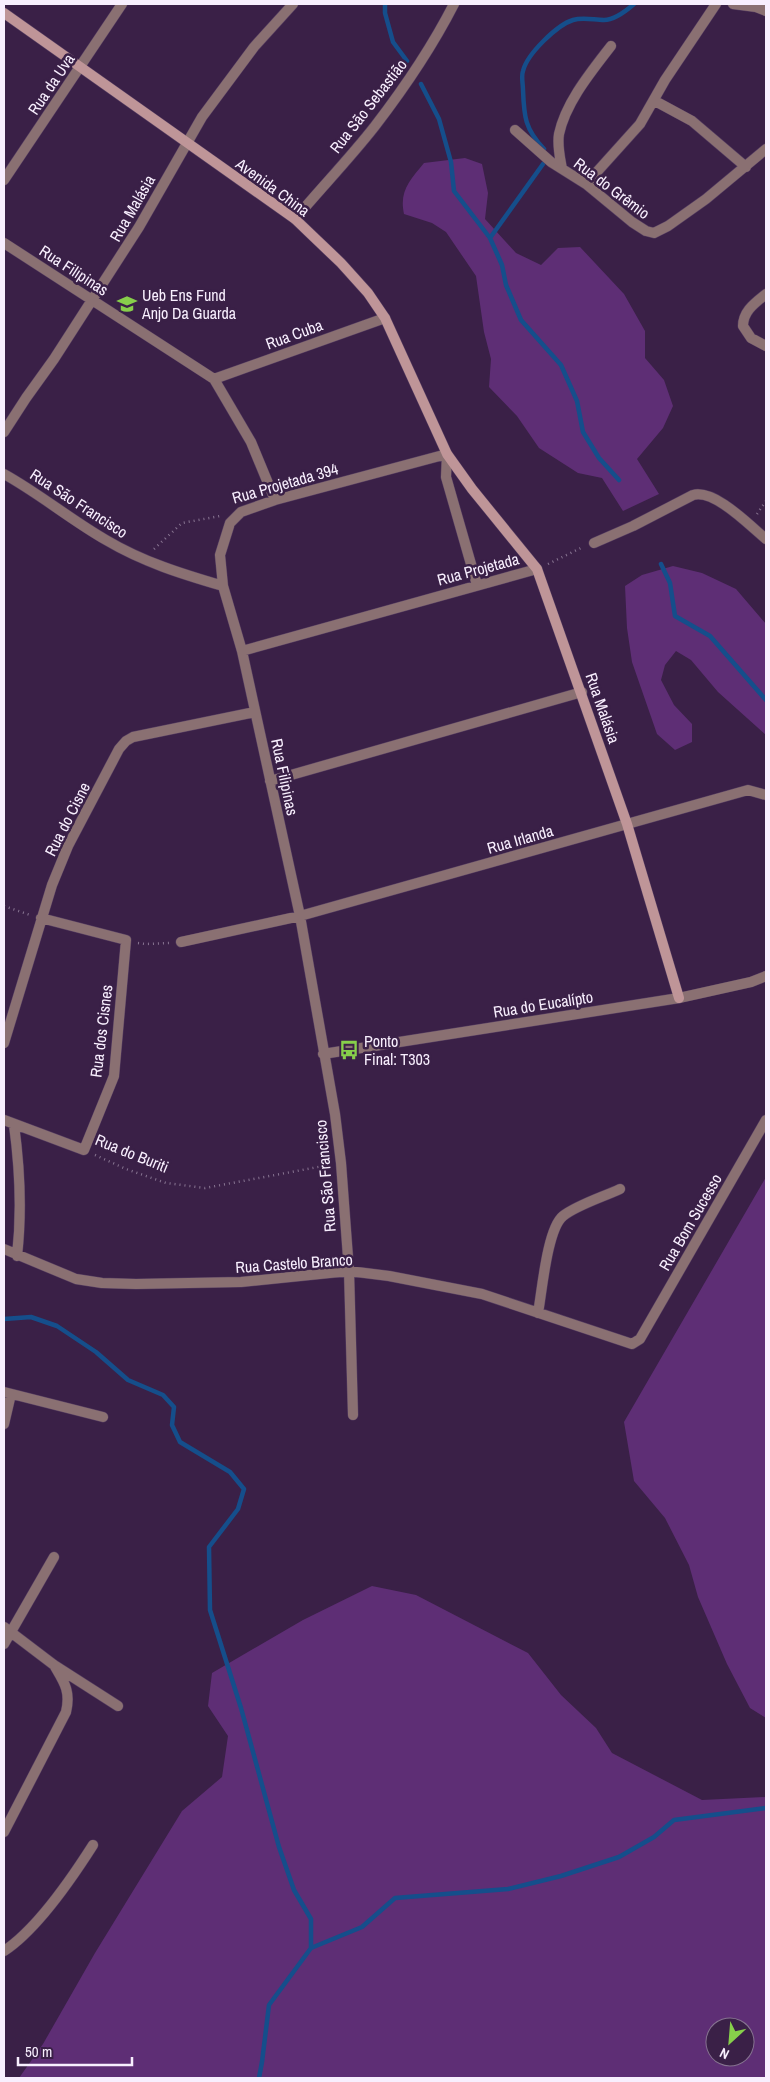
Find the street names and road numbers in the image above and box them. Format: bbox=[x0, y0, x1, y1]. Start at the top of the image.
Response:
street label: Rua da Uva bbox=[23, 49, 80, 119]
street label: Rua São Sebastião bbox=[324, 54, 412, 158]
street label: Avenida China bbox=[231, 152, 315, 222]
street label: Rua do Grêmio bbox=[570, 152, 654, 224]
street label: Rua Malásia bbox=[104, 170, 160, 245]
street label: Rua Filipinas bbox=[35, 240, 113, 300]
street label: Rua Cuba bbox=[262, 313, 326, 354]
street label: Rua Projetada 394 bbox=[229, 457, 341, 509]
street label: Rua São Francisco bbox=[26, 463, 132, 543]
street label: Rua Projetada bbox=[435, 547, 522, 590]
street label: Rua Malásia bbox=[581, 670, 626, 747]
street label: Rua Filipinas bbox=[266, 737, 304, 817]
street label: Rua do Cisne bbox=[39, 778, 95, 860]
street label: Rua Irlanda bbox=[484, 819, 556, 859]
street label: Rua dos Cisnes bbox=[84, 983, 118, 1079]
street label: Rua do Eucalípto bbox=[492, 985, 594, 1023]
street label: Rua São Francisco bbox=[309, 1119, 341, 1233]
street label: Rua do Buriti bbox=[92, 1128, 172, 1178]
street label: Rua Bom Sucesso bbox=[653, 1169, 727, 1275]
street label: Rua Castelo Branco bbox=[235, 1248, 353, 1278]

